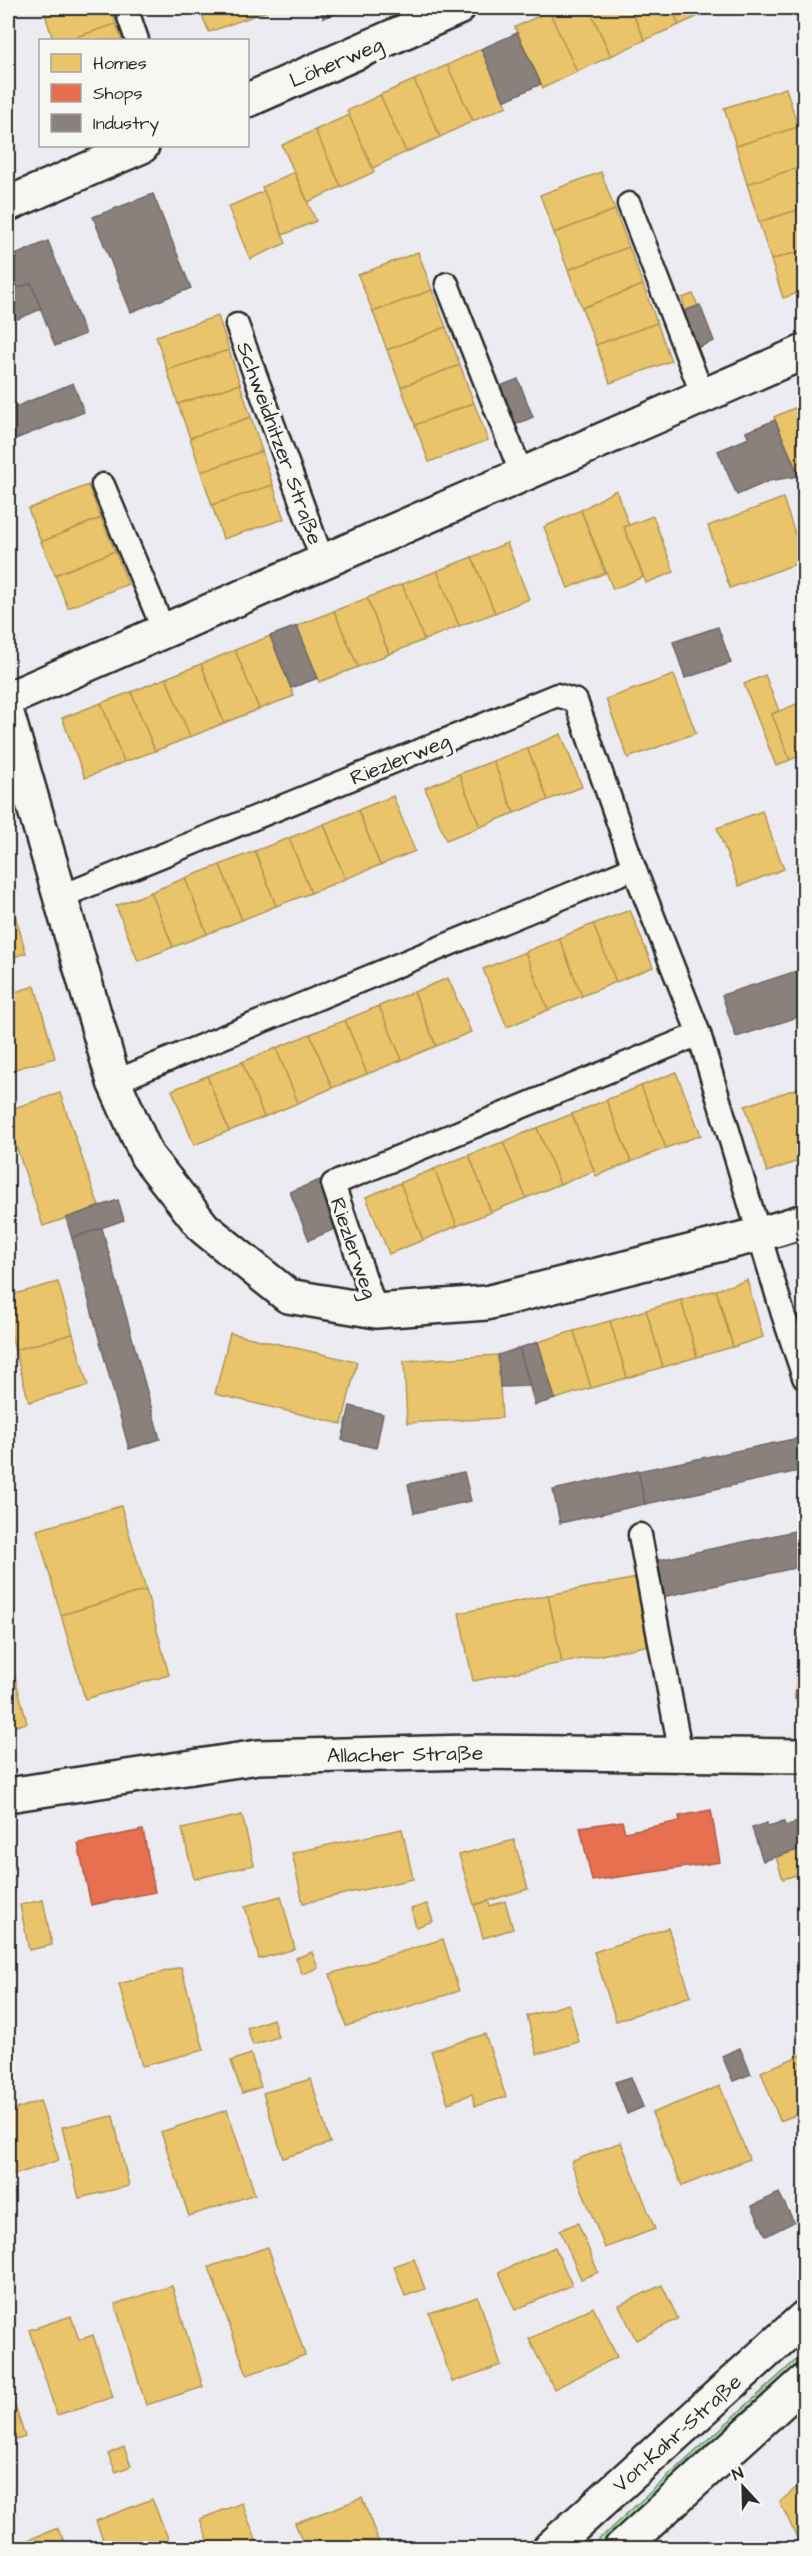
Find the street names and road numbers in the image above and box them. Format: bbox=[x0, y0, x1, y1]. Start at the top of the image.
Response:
street label: Löherweg bbox=[285, 30, 388, 97]
street label: Schweidnitzer Straße bbox=[229, 338, 330, 549]
street label: Riezlerweg bbox=[346, 726, 455, 794]
street label: Riezlerweg bbox=[321, 1194, 384, 1303]
street label: Allacher Straße bbox=[327, 1739, 483, 1770]
street label: Von-Kahr-Straße bbox=[607, 2368, 748, 2499]

